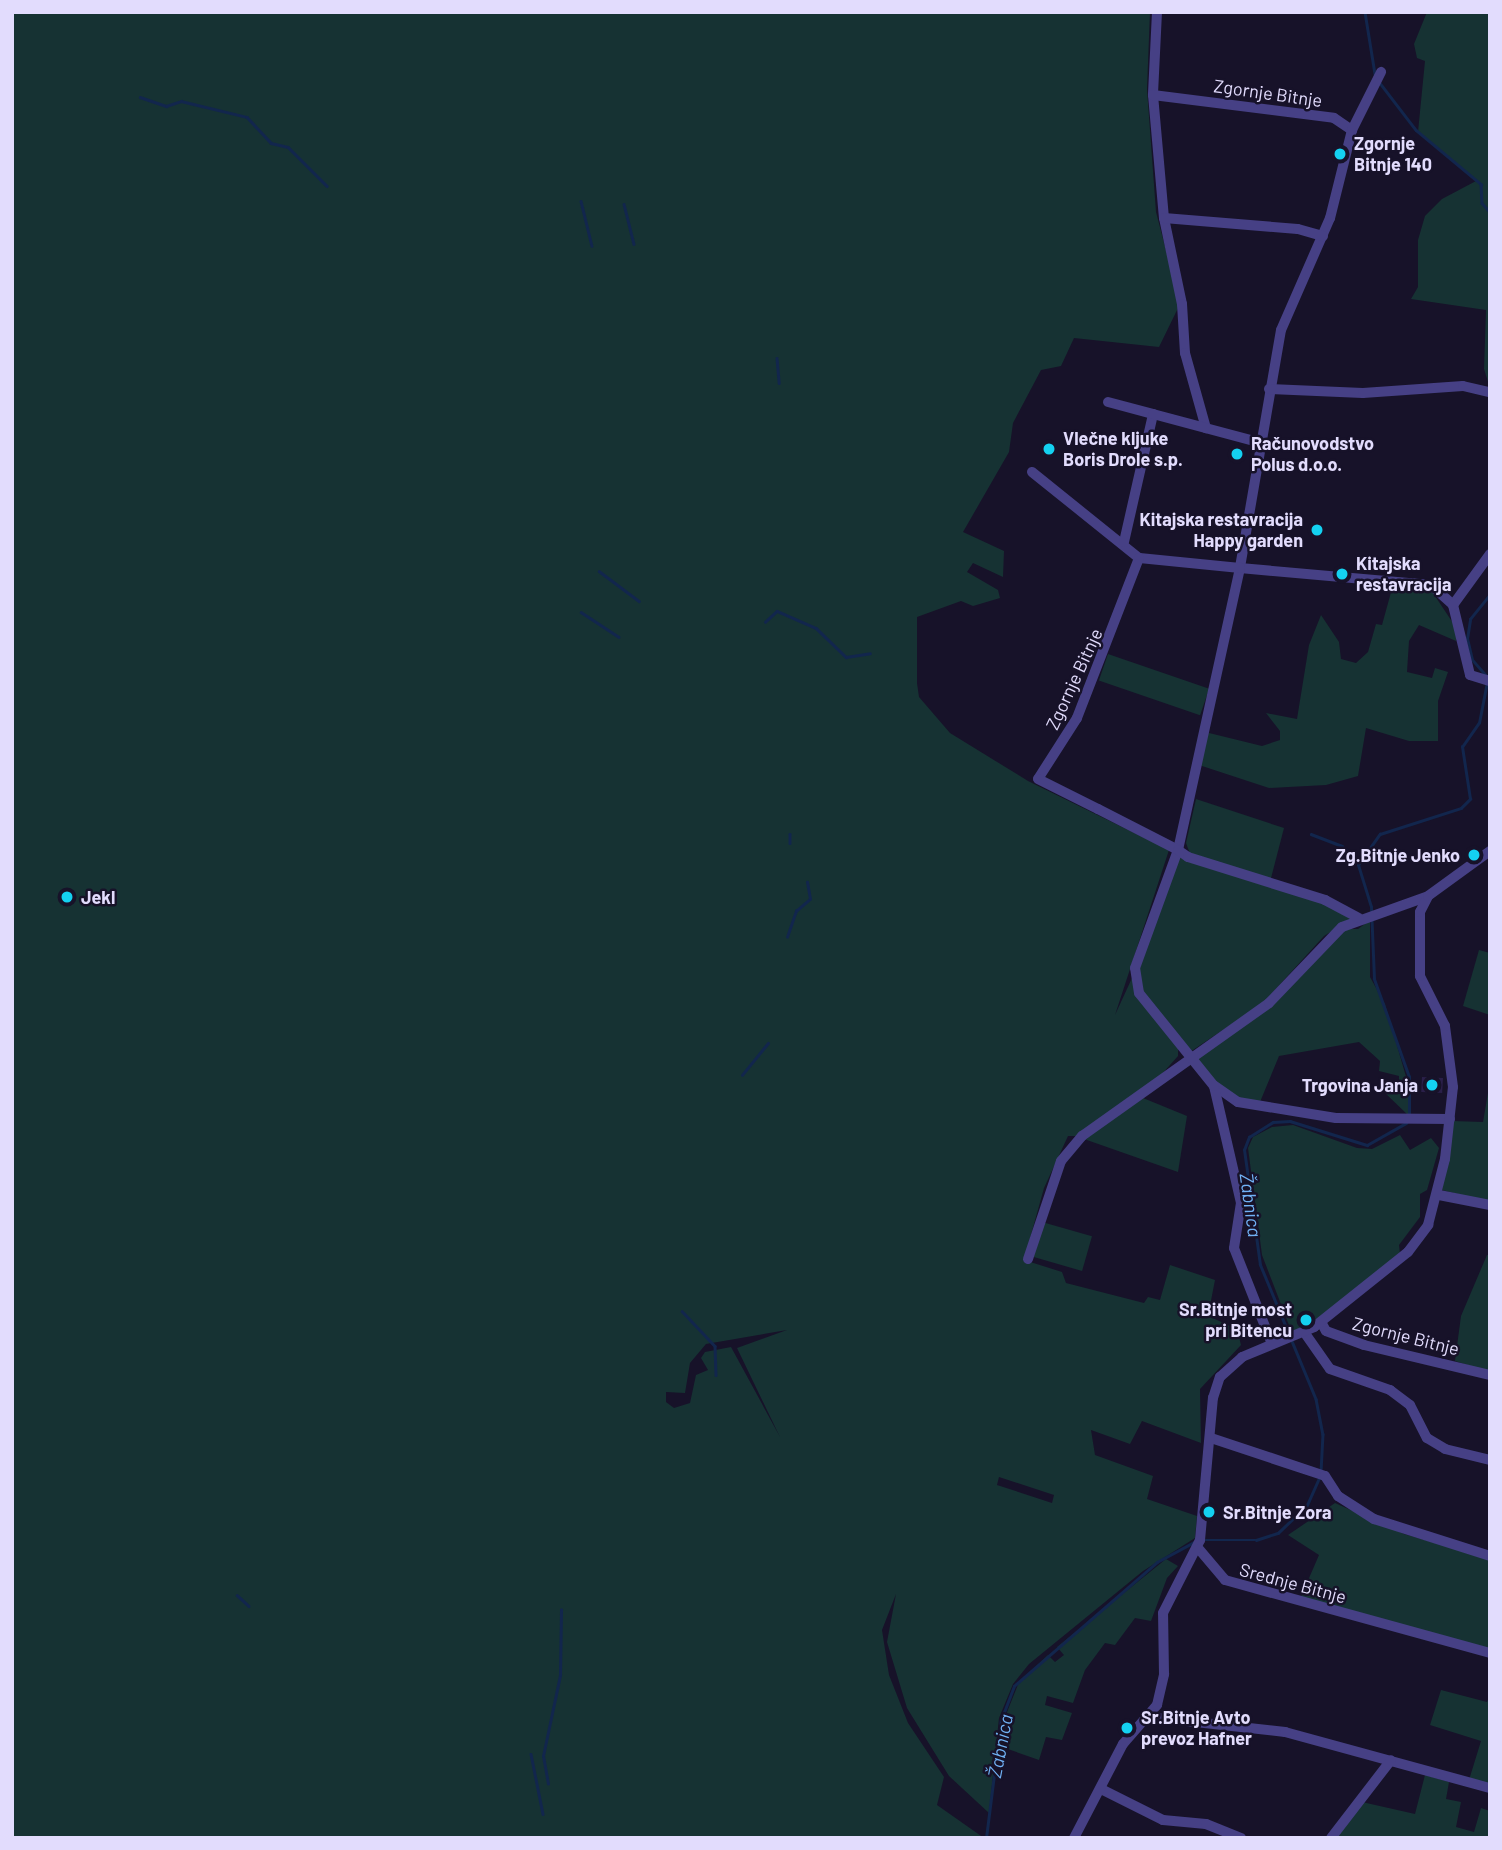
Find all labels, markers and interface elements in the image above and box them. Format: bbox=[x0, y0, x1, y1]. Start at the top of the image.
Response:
street label: Zgornje Bitnje bbox=[1212, 75, 1324, 111]
place label: Zgornje Bitnje 140 bbox=[1354, 133, 1432, 176]
marker: Zgornje Bitnje 140 bbox=[1332, 146, 1348, 162]
place label: Vlečne kljuke Boris Drole s.p. bbox=[1063, 428, 1183, 471]
place label: Računovodstvo Polus d.o.o. bbox=[1251, 433, 1374, 476]
marker: Vlečne kljuke Boris Drole s.p. bbox=[1041, 441, 1057, 457]
marker: Računovodstvo Polus d.o.o. bbox=[1229, 446, 1245, 462]
place label: Kitajska restavracija Happy garden bbox=[1139, 509, 1303, 552]
marker: Kitajska restavracija Happy garden bbox=[1309, 522, 1325, 538]
place label: Kitajska restavracija bbox=[1356, 553, 1451, 596]
marker: Kitajska restavracija bbox=[1334, 566, 1350, 582]
street label: Zgornje Bitnje bbox=[1041, 625, 1107, 733]
place label: Zg.Bitnje Jenko bbox=[1336, 844, 1460, 866]
marker: Zg.Bitnje Jenko bbox=[1466, 847, 1482, 863]
place label: Jekl bbox=[81, 886, 115, 908]
marker: Jekl bbox=[59, 889, 75, 905]
place label: Trgovina Janja bbox=[1302, 1074, 1418, 1096]
marker: Trgovina Janja bbox=[1424, 1077, 1440, 1093]
water label: Žabnica bbox=[1235, 1171, 1267, 1239]
place label: Sr.Bitnje most pri Bitencu bbox=[1179, 1299, 1292, 1342]
marker: Sr.Bitnje most pri Bitencu bbox=[1298, 1312, 1314, 1328]
street label: Zgornje Bitnje bbox=[1350, 1312, 1462, 1360]
place label: Sr.Bitnje Zora bbox=[1223, 1501, 1332, 1523]
marker: Sr.Bitnje Zora bbox=[1201, 1504, 1217, 1520]
street label: Srednje Bitnje bbox=[1237, 1558, 1349, 1608]
place label: Sr.Bitnje Avto prevoz Hafner bbox=[1141, 1707, 1252, 1750]
water label: Žabnica bbox=[983, 1712, 1017, 1780]
marker: Sr.Bitnje Avto prevoz Hafner bbox=[1119, 1720, 1135, 1736]

